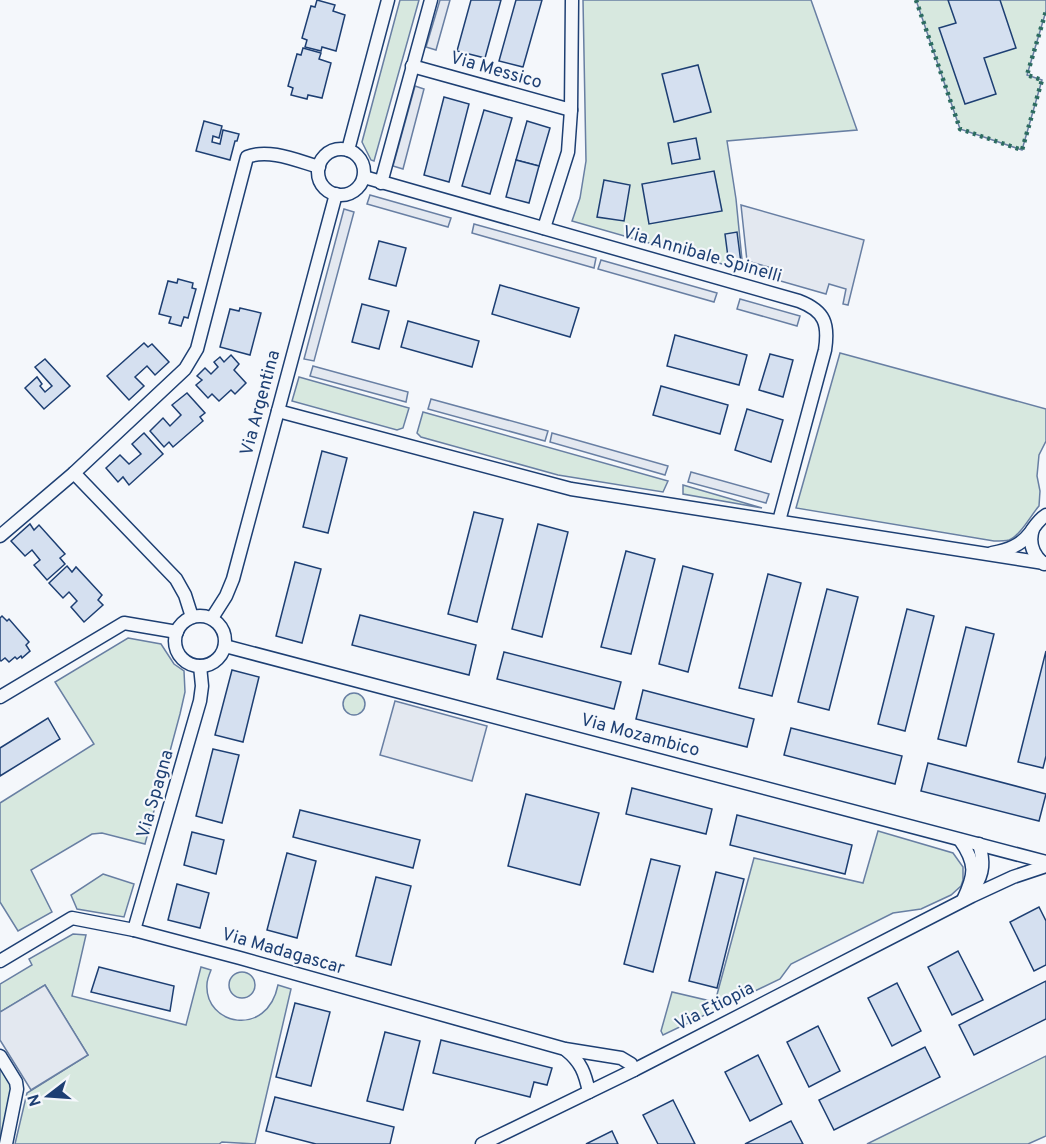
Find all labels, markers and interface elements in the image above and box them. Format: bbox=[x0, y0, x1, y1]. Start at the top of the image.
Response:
street label: Via Messico bbox=[447, 47, 545, 95]
street label: Via Annibale Spinelli bbox=[620, 221, 784, 289]
street label: Via Argentina bbox=[236, 348, 286, 458]
street label: Via Mozambico bbox=[578, 709, 702, 763]
street label: Via Spagna bbox=[132, 747, 180, 841]
street label: Via Madagascar bbox=[219, 923, 347, 981]
street label: Via Etiopia bbox=[672, 977, 758, 1037]
north arrow bbox=[18, 1066, 78, 1126]
text: N bbox=[24, 1091, 47, 1108]

